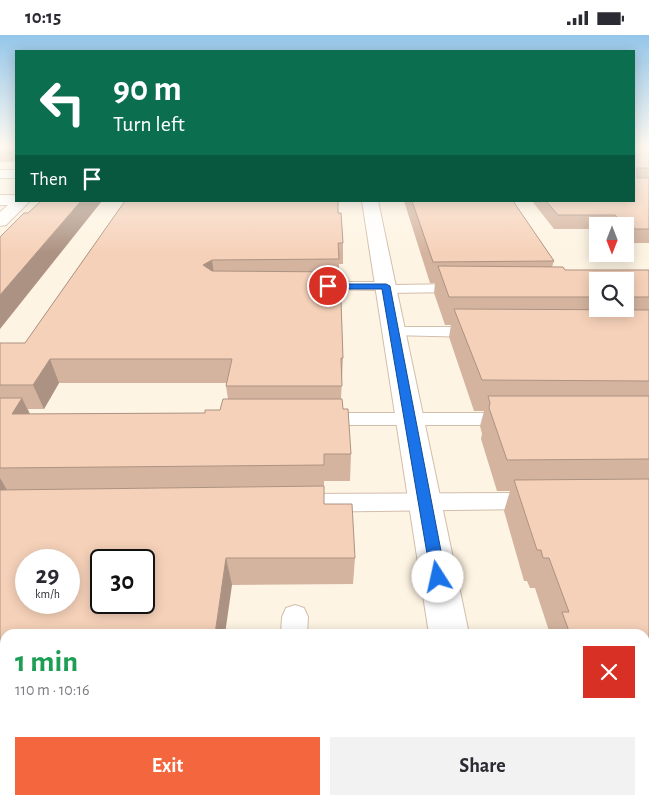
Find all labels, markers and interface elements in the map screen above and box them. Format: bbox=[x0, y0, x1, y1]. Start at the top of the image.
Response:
text: 10:15 bbox=[25, 8, 61, 27]
icon: left bbox=[30, 70, 95, 135]
text: 90 m bbox=[113, 72, 182, 107]
text: Turn left bbox=[113, 113, 185, 135]
icon: arrive bbox=[78, 165, 106, 193]
text: Then bbox=[30, 170, 68, 189]
north arrow bbox=[589, 217, 634, 263]
map controls bbox=[589, 217, 634, 317]
pin bbox=[307, 265, 349, 307]
icon: arrive bbox=[314, 272, 342, 300]
button: search bbox=[589, 272, 634, 317]
speed limit sign: 30 bbox=[90, 549, 155, 614]
position arrow bbox=[411, 550, 463, 602]
text: 29 bbox=[36, 563, 59, 588]
text: km/h bbox=[35, 588, 60, 600]
button: close bbox=[583, 646, 635, 698]
text: 1 min bbox=[15, 647, 78, 677]
text: 110 m · 10:16 bbox=[15, 682, 89, 698]
button: Exit bbox=[15, 737, 320, 795]
button: Share bbox=[330, 737, 635, 795]

